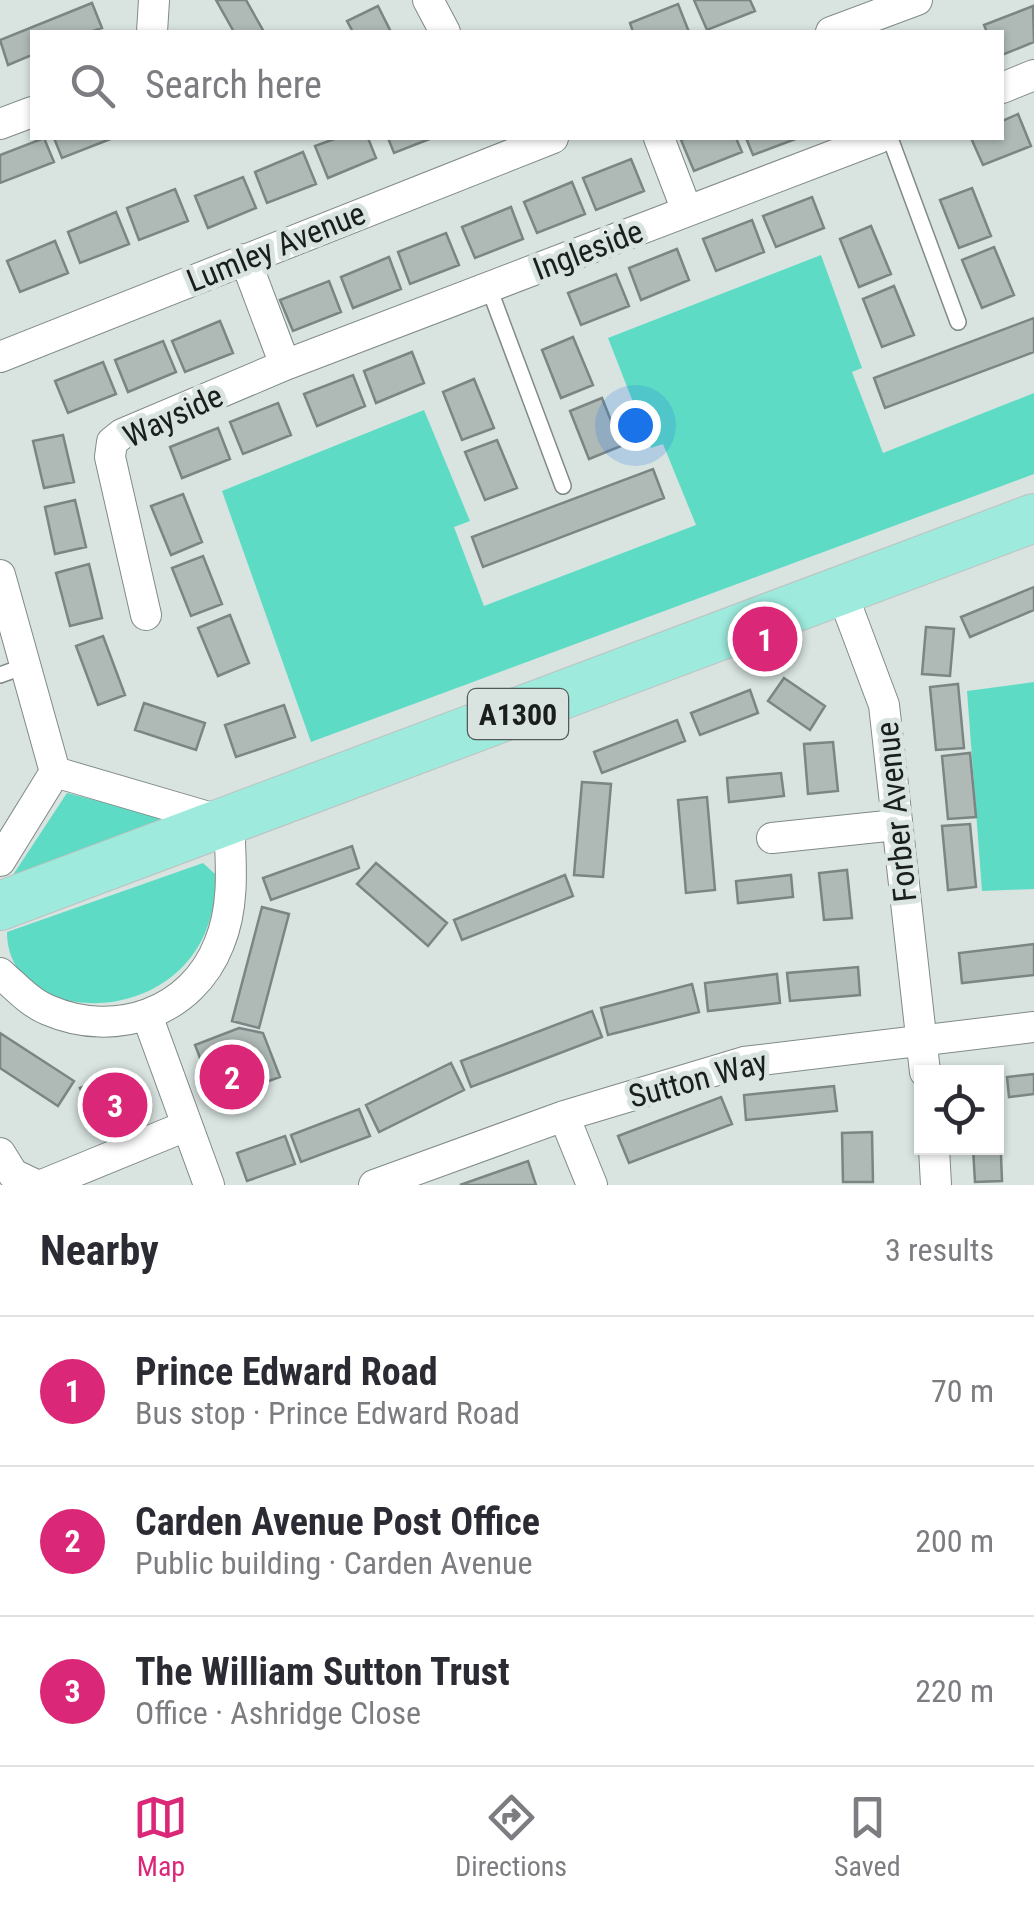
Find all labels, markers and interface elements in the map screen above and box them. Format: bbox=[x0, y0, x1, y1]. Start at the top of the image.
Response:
search box bbox=[30, 30, 1004, 140]
icon: search bbox=[65, 58, 120, 113]
text: Search here bbox=[145, 63, 322, 107]
street label: Lumley Avenue bbox=[181, 194, 371, 300]
street label: Ingleside bbox=[528, 212, 648, 288]
street label: Wayside bbox=[117, 377, 229, 455]
your location bbox=[610, 400, 661, 451]
pin: 1 bbox=[732, 602, 798, 676]
road number: A1300 bbox=[468, 689, 568, 739]
street label: Forber Avenue bbox=[868, 720, 924, 904]
pin: 2 bbox=[200, 1040, 264, 1114]
street label: Sutton Way bbox=[625, 1042, 771, 1116]
map controls bbox=[914, 1065, 1004, 1155]
button: locate bbox=[914, 1065, 1004, 1155]
pin: 3 bbox=[82, 1068, 148, 1142]
text: Nearby bbox=[40, 1226, 159, 1275]
text: 3 results bbox=[885, 1231, 994, 1269]
text: Prince Edward Road bbox=[135, 1350, 437, 1394]
text: 1 bbox=[64, 1372, 81, 1410]
text: 70 m bbox=[931, 1372, 994, 1410]
text: Bus stop · Prince Edward Road bbox=[135, 1394, 520, 1432]
text: Carden Avenue Post Office bbox=[135, 1500, 540, 1544]
text: 2 bbox=[64, 1522, 81, 1560]
text: 200 m bbox=[915, 1522, 994, 1560]
text: Public building · Carden Avenue bbox=[135, 1544, 532, 1582]
text: The William Sutton Trust bbox=[135, 1650, 510, 1694]
text: 3 bbox=[64, 1672, 81, 1710]
text: 220 m bbox=[915, 1672, 994, 1710]
text: Office · Ashridge Close bbox=[135, 1694, 421, 1732]
tab: Map bbox=[133, 1790, 188, 1883]
tab: Directions bbox=[455, 1790, 567, 1883]
tab: Saved bbox=[834, 1790, 901, 1883]

